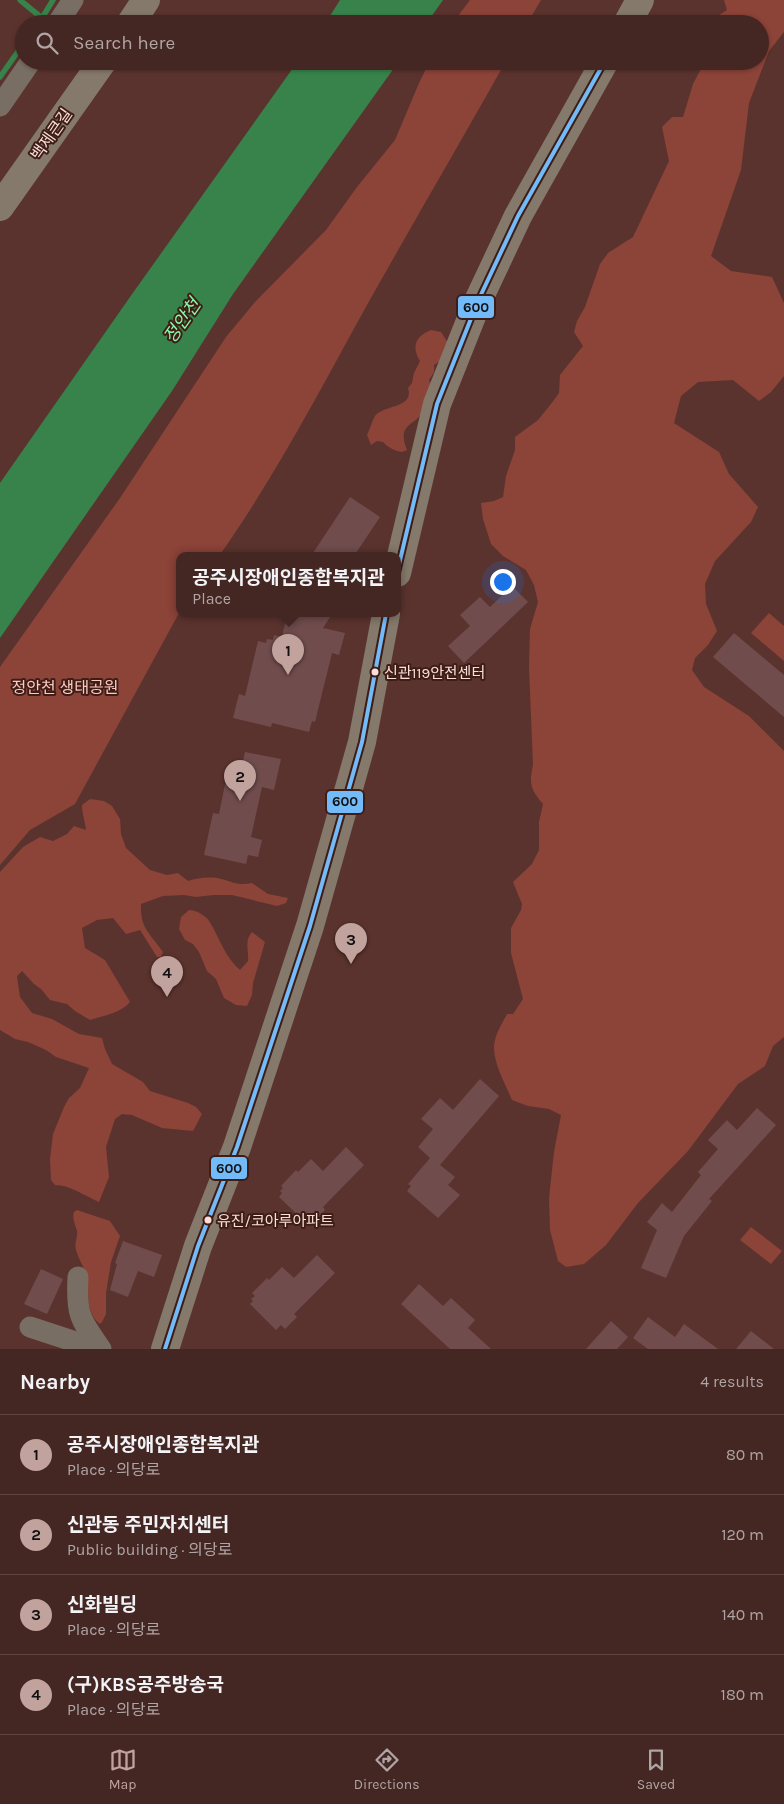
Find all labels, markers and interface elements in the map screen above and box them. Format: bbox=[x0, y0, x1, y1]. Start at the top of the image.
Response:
search box bbox=[15, 15, 769, 70]
icon: search bbox=[33, 29, 61, 57]
text: Search here bbox=[73, 32, 175, 54]
street label: 백제큰길 bbox=[27, 105, 76, 164]
water label: 정안천 bbox=[159, 292, 207, 348]
line badge: 600 bbox=[457, 295, 495, 319]
text: 600 bbox=[463, 299, 489, 316]
popup bbox=[176, 552, 401, 617]
text: 공주시장애인종합복지관 bbox=[192, 567, 385, 589]
your location bbox=[490, 569, 516, 595]
text: Place bbox=[192, 589, 231, 608]
pin: 1 bbox=[272, 634, 304, 675]
place label: 신관119안전센터 bbox=[384, 664, 485, 682]
marker: 신관119안전센터 bbox=[370, 667, 380, 677]
park label: 정안천 생태공원 bbox=[12, 678, 118, 697]
pin: 2 bbox=[224, 760, 256, 801]
line badge: 600 bbox=[326, 790, 364, 814]
text: 600 bbox=[332, 793, 358, 810]
pin: 3 bbox=[335, 923, 367, 964]
pin: 4 bbox=[151, 956, 183, 997]
line badge: 600 bbox=[210, 1156, 248, 1180]
text: 600 bbox=[216, 1160, 242, 1177]
place label: 유진/코아루아파트 bbox=[217, 1212, 334, 1230]
marker: 유진/코아루아파트 bbox=[203, 1215, 213, 1225]
text: Nearby bbox=[20, 1370, 90, 1394]
text: 4 results bbox=[700, 1372, 764, 1391]
text: 공주시장애인종합복지관 bbox=[67, 1434, 259, 1456]
text: 1 bbox=[33, 1445, 39, 1464]
text: 80 m bbox=[726, 1445, 764, 1464]
text: Place · 의당로 bbox=[67, 1460, 160, 1479]
text: 신관동 주민자치센터 bbox=[67, 1514, 229, 1536]
text: 2 bbox=[31, 1525, 41, 1544]
text: 120 m bbox=[721, 1525, 764, 1544]
text: Public building · 의당로 bbox=[67, 1540, 232, 1559]
text: 신화빌딩 bbox=[67, 1594, 137, 1616]
text: 3 bbox=[31, 1605, 41, 1624]
text: 140 m bbox=[722, 1605, 764, 1624]
text: Place · 의당로 bbox=[67, 1620, 160, 1639]
text: (구)KBS공주방송국 bbox=[67, 1674, 224, 1696]
text: 4 bbox=[31, 1685, 41, 1704]
text: 180 m bbox=[721, 1685, 764, 1704]
text: Place · 의당로 bbox=[67, 1700, 160, 1719]
tab: Map bbox=[109, 1746, 137, 1793]
tab: Directions bbox=[354, 1746, 420, 1793]
tab: Saved bbox=[637, 1746, 675, 1793]

